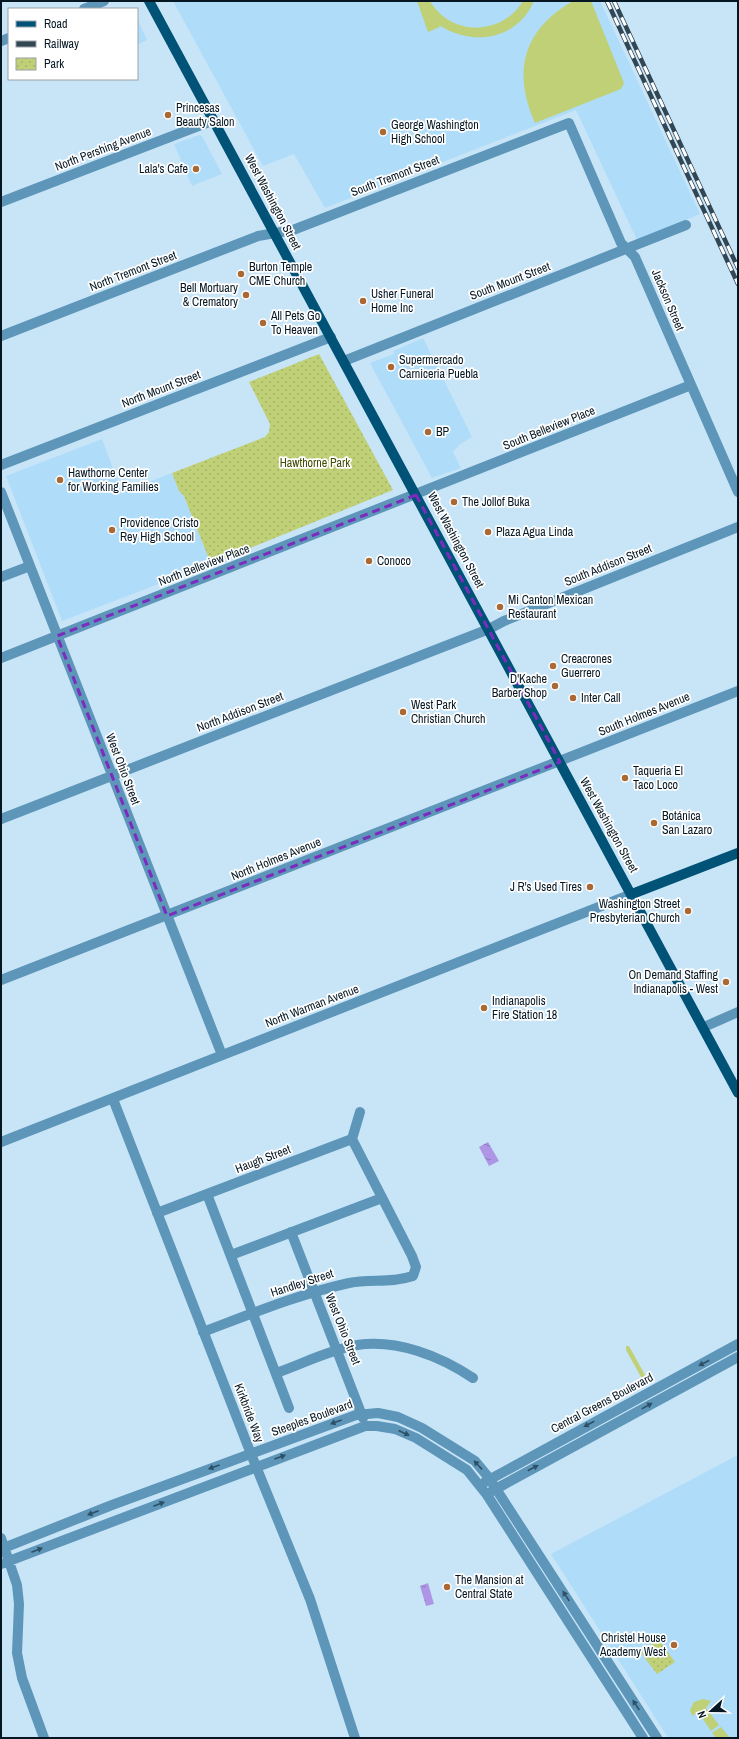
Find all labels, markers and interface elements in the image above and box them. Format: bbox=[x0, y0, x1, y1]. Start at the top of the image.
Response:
legend bbox=[8, 8, 138, 80]
text: Road bbox=[44, 16, 68, 32]
text: Railway bbox=[44, 36, 79, 52]
text: Park bbox=[44, 56, 64, 72]
place label: Princesas Beauty Salon bbox=[176, 100, 235, 130]
marker: Princesas Beauty Salon bbox=[163, 110, 173, 120]
place label: George Washington High School bbox=[391, 117, 479, 147]
street label: North Pershing Avenue bbox=[53, 123, 153, 175]
marker: George Washington High School bbox=[378, 127, 388, 137]
street label: West Washington Street bbox=[241, 151, 305, 253]
street label: South Tremont Street bbox=[348, 152, 442, 200]
place label: Lala's Cafe bbox=[139, 161, 188, 177]
marker: Lala's Cafe bbox=[191, 164, 201, 174]
street label: North Tremont Street bbox=[87, 247, 179, 295]
street label: South Mount Street bbox=[468, 258, 553, 304]
place label: Burton Temple CME Church bbox=[249, 259, 312, 289]
street label: Jackson Street bbox=[648, 267, 688, 333]
marker: Burton Temple CME Church bbox=[236, 269, 246, 279]
place label: Bell Mortuary & Crematory bbox=[180, 280, 238, 310]
place label: Usher Funeral Home Inc bbox=[371, 286, 433, 316]
marker: Bell Mortuary & Crematory bbox=[241, 290, 251, 300]
marker: Usher Funeral Home Inc bbox=[358, 296, 368, 306]
place label: All Pets Go To Heaven bbox=[270, 308, 320, 338]
marker: All Pets Go To Heaven bbox=[258, 318, 268, 328]
place label: Supermercado Carniceria Puebla bbox=[399, 352, 479, 382]
marker: Supermercado Carniceria Puebla bbox=[386, 362, 396, 372]
street label: North Mount Street bbox=[119, 367, 203, 411]
street label: South Belleview Place bbox=[501, 402, 597, 454]
place label: BP bbox=[436, 424, 450, 440]
marker: BP bbox=[423, 427, 433, 437]
park label: Hawthorne Park bbox=[280, 455, 350, 471]
place label: Hawthorne Center for Working Families bbox=[68, 465, 159, 495]
marker: Hawthorne Center for Working Families bbox=[55, 475, 65, 485]
street label: West Washington Street bbox=[424, 489, 488, 591]
place label: The Jollof Buka bbox=[462, 494, 530, 510]
marker: The Jollof Buka bbox=[449, 497, 459, 507]
place label: Providence Cristo Rey High School bbox=[120, 515, 199, 545]
place label: Plaza Agua Linda bbox=[496, 524, 574, 540]
marker: Providence Cristo Rey High School bbox=[107, 525, 117, 535]
marker: Plaza Agua Linda bbox=[483, 527, 493, 537]
street label: North Belleview Place bbox=[156, 540, 252, 590]
street label: South Addison Street bbox=[562, 540, 654, 590]
place label: Conoco bbox=[377, 553, 411, 569]
marker: Conoco bbox=[364, 556, 374, 566]
place label: Mi Canton Mexican Restaurant bbox=[508, 592, 593, 622]
marker: Mi Canton Mexican Restaurant bbox=[495, 602, 505, 612]
place label: Creacrones Guerrero bbox=[561, 651, 612, 681]
marker: Creacrones Guerrero bbox=[548, 661, 558, 671]
place label: D'Kache Barber Shop bbox=[492, 671, 547, 701]
marker: D'Kache Barber Shop bbox=[550, 681, 560, 691]
street label: North Addison Street bbox=[194, 688, 286, 736]
street label: South Holmes Avenue bbox=[596, 688, 692, 740]
place label: Inter Call bbox=[581, 690, 620, 706]
marker: Inter Call bbox=[568, 693, 578, 703]
place label: West Park Christian Church bbox=[411, 697, 485, 727]
marker: West Park Christian Church bbox=[398, 707, 408, 717]
street label: West Ohio Street bbox=[102, 731, 144, 807]
place label: Taqueria El Taco Loco bbox=[633, 763, 683, 793]
marker: Taqueria El Taco Loco bbox=[620, 773, 630, 783]
street label: West Washington Street bbox=[576, 775, 642, 876]
place label: Botánica San Lazaro bbox=[662, 808, 712, 838]
marker: Botánica San Lazaro bbox=[649, 818, 659, 828]
street label: North Holmes Avenue bbox=[229, 834, 323, 884]
place label: J R's Used Tires bbox=[510, 879, 582, 895]
marker: J R's Used Tires bbox=[585, 882, 595, 892]
place label: Washington Street Presbyterian Church bbox=[590, 896, 680, 926]
marker: Washington Street Presbyterian Church bbox=[683, 906, 693, 916]
place label: On Demand Staffing Indianapolis - West bbox=[628, 967, 719, 997]
marker: On Demand Staffing Indianapolis - West bbox=[721, 977, 731, 987]
street label: North Warman Avenue bbox=[263, 981, 361, 1031]
place label: Indianapolis Fire Station 18 bbox=[492, 993, 557, 1023]
marker: Indianapolis Fire Station 18 bbox=[479, 1003, 489, 1013]
street label: Haugh Street bbox=[233, 1141, 293, 1177]
street label: Handley Street bbox=[269, 1265, 336, 1301]
street label: West Ohio Street bbox=[321, 1291, 365, 1367]
one-way arrow bbox=[698, 1359, 710, 1366]
street label: Central Greens Boulevard bbox=[548, 1369, 656, 1437]
street label: Kirkbride Way bbox=[230, 1381, 268, 1445]
street label: Steeples Boulevard bbox=[269, 1396, 355, 1440]
one-way arrow bbox=[641, 1403, 653, 1410]
one-way arrow bbox=[329, 1420, 341, 1426]
one-way arrow bbox=[583, 1421, 595, 1428]
one-way arrow bbox=[398, 1430, 409, 1436]
one-way arrow bbox=[275, 1454, 287, 1460]
one-way arrow bbox=[473, 1460, 483, 1470]
one-way arrow bbox=[208, 1465, 220, 1471]
one-way arrow bbox=[527, 1465, 539, 1472]
one-way arrow bbox=[153, 1500, 165, 1506]
one-way arrow bbox=[86, 1510, 98, 1516]
one-way arrow bbox=[32, 1546, 44, 1552]
place label: The Mansion at Central State bbox=[455, 1572, 524, 1602]
marker: The Mansion at Central State bbox=[442, 1582, 452, 1592]
one-way arrow bbox=[562, 1591, 570, 1601]
place label: Christel House Academy West bbox=[599, 1630, 666, 1660]
marker: Christel House Academy West bbox=[669, 1640, 679, 1650]
north arrow bbox=[691, 1691, 731, 1731]
one-way arrow bbox=[632, 1700, 640, 1710]
text: N bbox=[694, 1709, 709, 1720]

